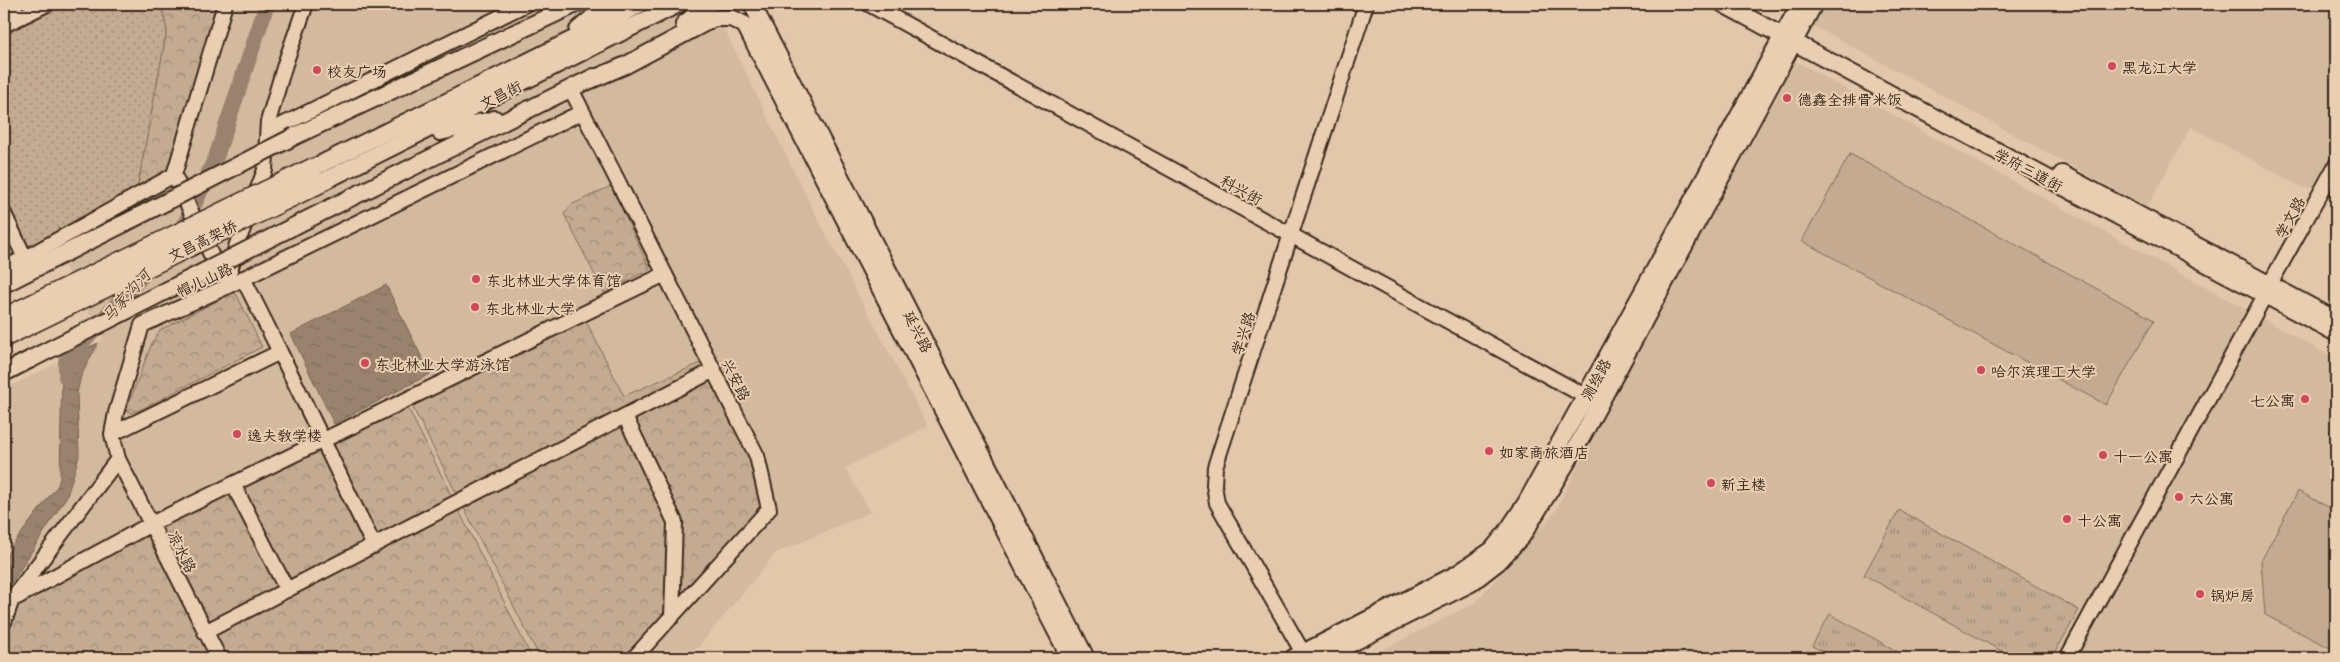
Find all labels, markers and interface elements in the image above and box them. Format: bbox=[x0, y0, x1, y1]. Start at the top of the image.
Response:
place label: 黑龙江大学 bbox=[2122, 55, 2197, 78]
place label: 校友广场 bbox=[327, 59, 387, 82]
marker: 黑龙江大学 bbox=[2106, 60, 2118, 72]
marker: 校友广场 bbox=[311, 64, 323, 76]
street label: 文昌街 bbox=[475, 74, 525, 114]
place label: 德鑫全排骨米饭 bbox=[1797, 87, 1902, 110]
marker: 德鑫全排骨米饭 bbox=[1781, 92, 1793, 104]
street label: 学府三道街 bbox=[1990, 141, 2068, 197]
street label: 科兴街 bbox=[1217, 168, 1267, 210]
street label: 学文路 bbox=[2268, 192, 2310, 242]
street label: 文昌高架桥 bbox=[163, 213, 241, 267]
street label: 帽儿山路 bbox=[172, 256, 236, 302]
water label: 马家沟河 bbox=[95, 261, 157, 327]
place label: 东北林业大学体育馆 bbox=[486, 268, 621, 291]
marker: 东北林业大学体育馆 bbox=[470, 273, 482, 285]
place label: 东北林业大学 bbox=[485, 296, 575, 319]
marker: 东北林业大学 bbox=[469, 301, 481, 313]
street label: 延兴路 bbox=[899, 306, 939, 356]
street label: 学兴路 bbox=[1224, 308, 1260, 358]
place label: 东北林业大学游泳馆 bbox=[375, 352, 510, 375]
street label: 兴安路 bbox=[717, 354, 757, 404]
street label: 测绘路 bbox=[1574, 354, 1616, 404]
marker: 东北林业大学游泳馆 bbox=[359, 357, 371, 369]
place label: 哈尔滨理工大学 bbox=[1991, 359, 2096, 382]
marker: 哈尔滨理工大学 bbox=[1975, 364, 1987, 376]
place label: 七公寓 bbox=[2250, 388, 2295, 411]
marker: 七公寓 bbox=[2299, 393, 2311, 405]
place label: 逸夫教学楼 bbox=[247, 423, 322, 446]
marker: 逸夫教学楼 bbox=[231, 428, 243, 440]
place label: 如家商旅酒店 bbox=[1499, 440, 1589, 463]
place label: 十一公寓 bbox=[2113, 444, 2173, 467]
marker: 如家商旅酒店 bbox=[1483, 445, 1495, 457]
marker: 十一公寓 bbox=[2097, 449, 2109, 461]
place label: 新主楼 bbox=[1721, 472, 1766, 495]
marker: 新主楼 bbox=[1705, 477, 1717, 489]
place label: 六公寓 bbox=[2189, 486, 2234, 509]
marker: 六公寓 bbox=[2173, 491, 2185, 503]
place label: 十公寓 bbox=[2077, 508, 2122, 531]
marker: 十公寓 bbox=[2061, 513, 2073, 525]
street label: 凉水路 bbox=[163, 526, 203, 576]
place label: 锅炉房 bbox=[2210, 583, 2255, 606]
marker: 锅炉房 bbox=[2194, 588, 2206, 600]

